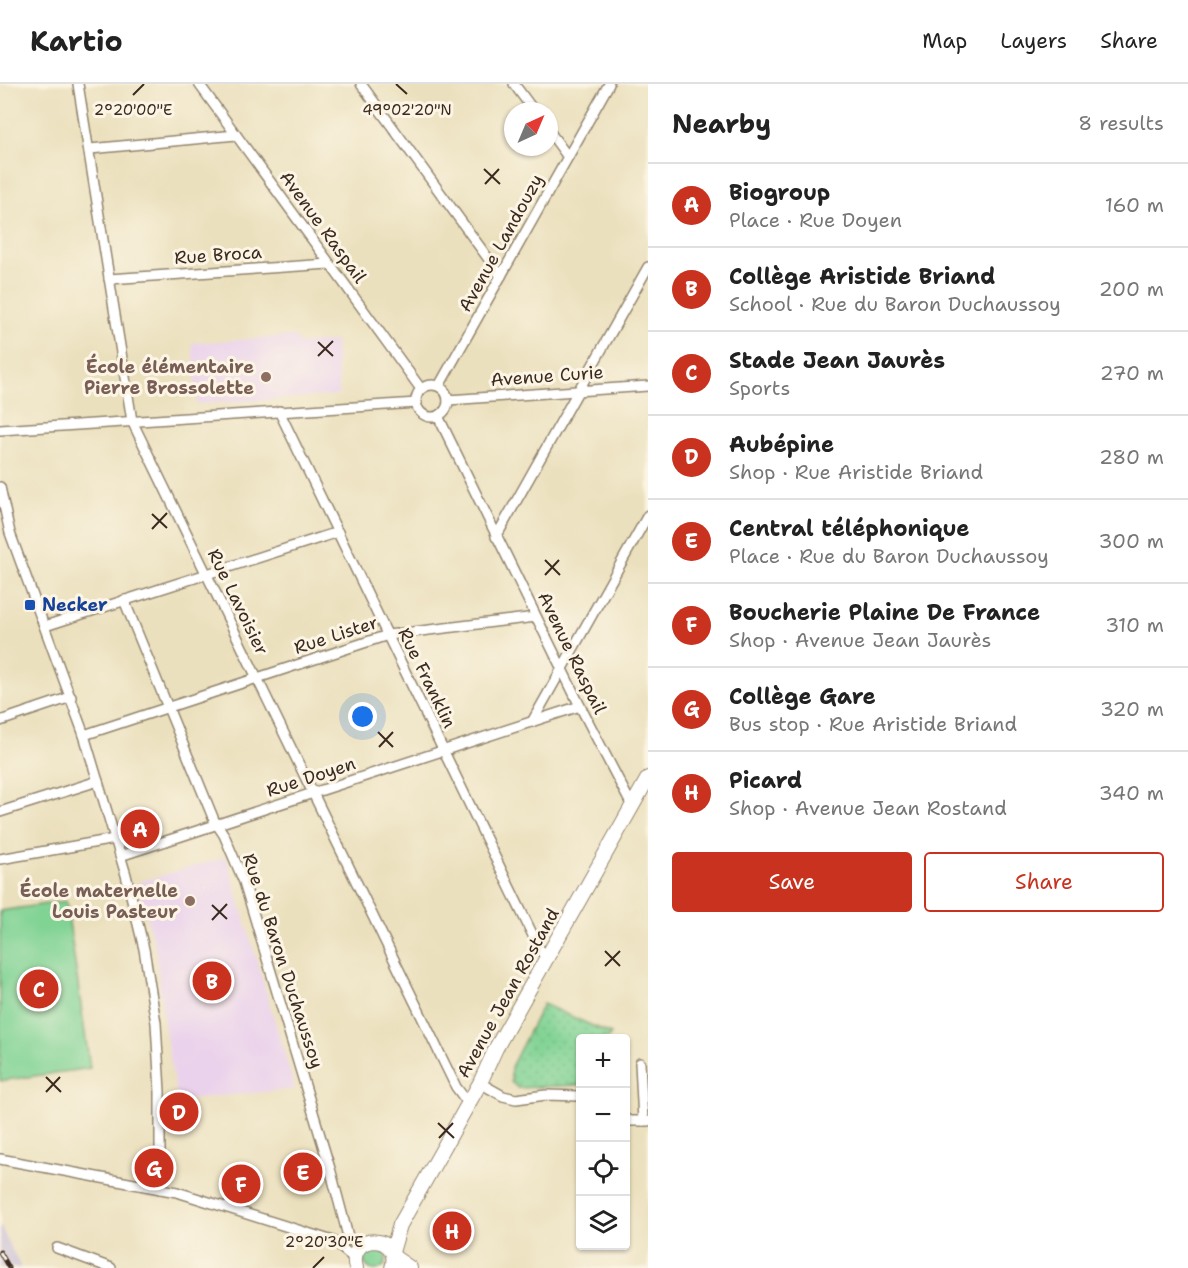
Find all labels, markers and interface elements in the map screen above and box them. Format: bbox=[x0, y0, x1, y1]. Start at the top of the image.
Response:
text: Kartio bbox=[30, 22, 123, 60]
text: Map bbox=[922, 27, 967, 55]
text: Layers bbox=[1000, 27, 1067, 55]
text: Share bbox=[1100, 27, 1158, 55]
text: 2°20'00"E bbox=[94, 100, 172, 120]
text: 49°02'20"N bbox=[362, 100, 452, 120]
north arrow bbox=[504, 102, 558, 156]
text: Nearby bbox=[672, 106, 771, 141]
text: 8 results bbox=[1078, 110, 1164, 136]
street label: Avenue Raspail bbox=[274, 166, 372, 288]
street label: Avenue Landouzy bbox=[453, 170, 549, 316]
text: Biogroup bbox=[729, 178, 830, 207]
text: A bbox=[684, 192, 699, 218]
text: 160 m bbox=[1105, 192, 1164, 218]
text: Place · Rue Doyen bbox=[729, 207, 902, 233]
street label: Rue Broca bbox=[174, 240, 262, 270]
text: Collège Aristide Briand bbox=[729, 262, 995, 291]
text: B bbox=[685, 276, 698, 302]
text: 200 m bbox=[1099, 276, 1164, 302]
text: School · Rue du Baron Duchaussoy bbox=[729, 291, 1061, 317]
text: Stade Jean Jaurès bbox=[729, 346, 945, 375]
place label: École élémentaire Pierre Brossolette bbox=[84, 353, 254, 400]
street label: Avenue Curie bbox=[490, 360, 604, 392]
text: C bbox=[685, 360, 698, 386]
text: 270 m bbox=[1100, 360, 1164, 386]
marker: École élémentaire Pierre Brossolette bbox=[259, 370, 273, 384]
text: Sports bbox=[729, 375, 790, 401]
text: Aubépine bbox=[729, 430, 834, 459]
text: D bbox=[684, 444, 699, 470]
text: 280 m bbox=[1099, 444, 1164, 470]
text: Shop · Rue Aristide Briand bbox=[729, 459, 983, 485]
text: Central téléphonique bbox=[729, 514, 969, 543]
text: E bbox=[685, 528, 698, 554]
text: 300 m bbox=[1098, 528, 1164, 554]
text: Place · Rue du Baron Duchaussoy bbox=[729, 543, 1049, 569]
street label: Rue Lavoisier bbox=[202, 545, 274, 659]
street label: Avenue Raspail bbox=[532, 588, 612, 719]
place label: Necker bbox=[42, 593, 108, 617]
marker: Necker bbox=[23, 598, 37, 612]
text: Boucherie Plaine De France bbox=[729, 598, 1040, 627]
street label: Rue Lister bbox=[291, 610, 381, 660]
text: F bbox=[686, 612, 697, 638]
text: 310 m bbox=[1105, 612, 1164, 638]
street label: Rue Franklin bbox=[392, 624, 462, 732]
text: Shop · Avenue Jean Jaurès bbox=[729, 627, 991, 653]
text: Collège Gare bbox=[729, 682, 876, 711]
text: G bbox=[683, 696, 700, 722]
text: 320 m bbox=[1100, 696, 1164, 722]
your location bbox=[348, 702, 377, 731]
text: Bus stop · Rue Aristide Briand bbox=[729, 711, 1017, 737]
street label: Rue Doyen bbox=[263, 751, 359, 803]
text: Picard bbox=[729, 766, 802, 795]
text: H bbox=[684, 780, 699, 806]
text: 340 m bbox=[1099, 780, 1164, 806]
text: Shop · Avenue Jean Rostand bbox=[729, 795, 1007, 821]
pin: A bbox=[120, 806, 160, 852]
street label: Rue du Baron Duchaussoy bbox=[237, 850, 329, 1072]
button: Save bbox=[672, 852, 912, 912]
button: Share bbox=[924, 852, 1164, 912]
place label: École maternelle Louis Pasteur bbox=[20, 877, 178, 924]
marker: École maternelle Louis Pasteur bbox=[183, 894, 197, 908]
street label: Avenue Jean Rostand bbox=[451, 904, 565, 1082]
pin: B bbox=[192, 958, 232, 1004]
pin: C bbox=[20, 966, 58, 1012]
map controls bbox=[576, 1034, 630, 1250]
button: + bbox=[576, 1034, 630, 1088]
button: − bbox=[576, 1088, 630, 1142]
pin: D bbox=[160, 1090, 198, 1134]
button: locate bbox=[576, 1142, 630, 1196]
pin: G bbox=[134, 1146, 174, 1190]
pin: E bbox=[284, 1150, 322, 1194]
pin: F bbox=[222, 1162, 260, 1206]
button: layers bbox=[576, 1196, 630, 1250]
pin: H bbox=[432, 1208, 472, 1254]
text: 2°20'30"E bbox=[285, 1232, 363, 1252]

